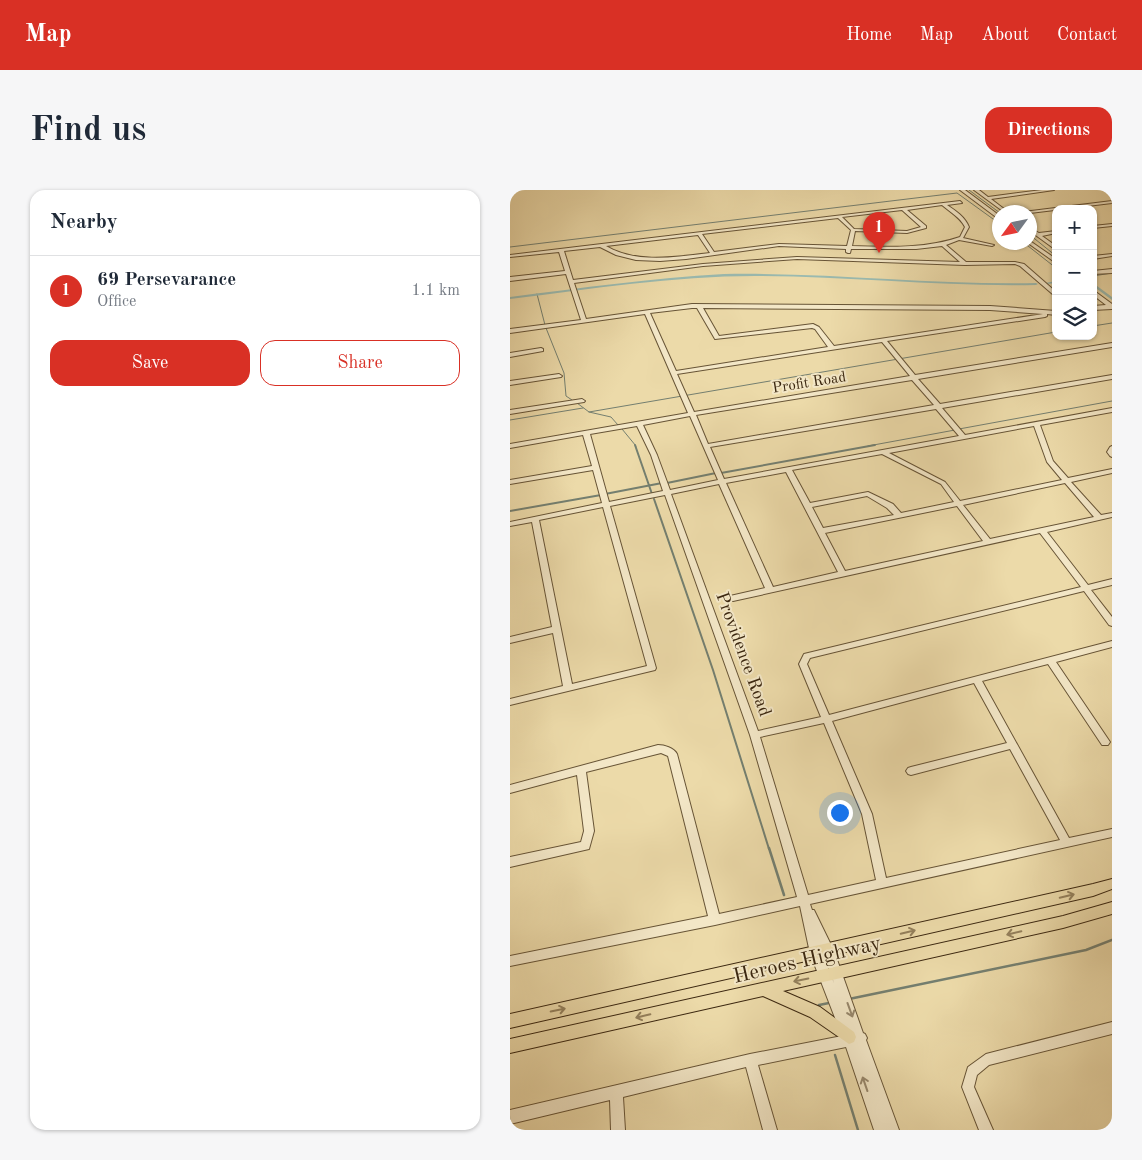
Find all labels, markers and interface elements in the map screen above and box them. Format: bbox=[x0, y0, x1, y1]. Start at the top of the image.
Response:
text: Map bbox=[25, 23, 72, 47]
text: Home bbox=[846, 26, 892, 44]
text: Map bbox=[920, 26, 953, 44]
text: About bbox=[981, 26, 1029, 44]
text: Contact bbox=[1057, 26, 1117, 44]
button: Directions bbox=[985, 107, 1112, 153]
text: Find us bbox=[30, 113, 146, 148]
north arrow bbox=[992, 205, 1037, 250]
map controls bbox=[1052, 205, 1097, 340]
button: + bbox=[1052, 205, 1097, 250]
text: Nearby bbox=[50, 212, 118, 233]
pin: 1 bbox=[863, 212, 895, 253]
button: − bbox=[1052, 250, 1097, 295]
text: 69 Persevarance bbox=[97, 271, 236, 290]
text: 1 bbox=[61, 283, 71, 299]
text: 1.1 km bbox=[411, 283, 460, 299]
text: Office bbox=[97, 294, 136, 310]
button: layers bbox=[1052, 295, 1097, 340]
button: Save bbox=[50, 340, 250, 386]
button: Share bbox=[260, 340, 460, 386]
street label: Profit Road bbox=[771, 370, 847, 397]
street label: Providence Road bbox=[712, 590, 774, 719]
your location bbox=[827, 800, 853, 826]
one-way arrow bbox=[1058, 891, 1074, 900]
one-way arrow bbox=[900, 927, 916, 936]
one-way arrow bbox=[1007, 929, 1023, 938]
street label: Heroes Highway bbox=[731, 933, 884, 988]
one-way arrow bbox=[794, 976, 810, 986]
one-way arrow bbox=[846, 1002, 855, 1017]
one-way arrow bbox=[549, 1005, 565, 1014]
one-way arrow bbox=[635, 1012, 651, 1021]
one-way arrow bbox=[860, 1076, 870, 1092]

